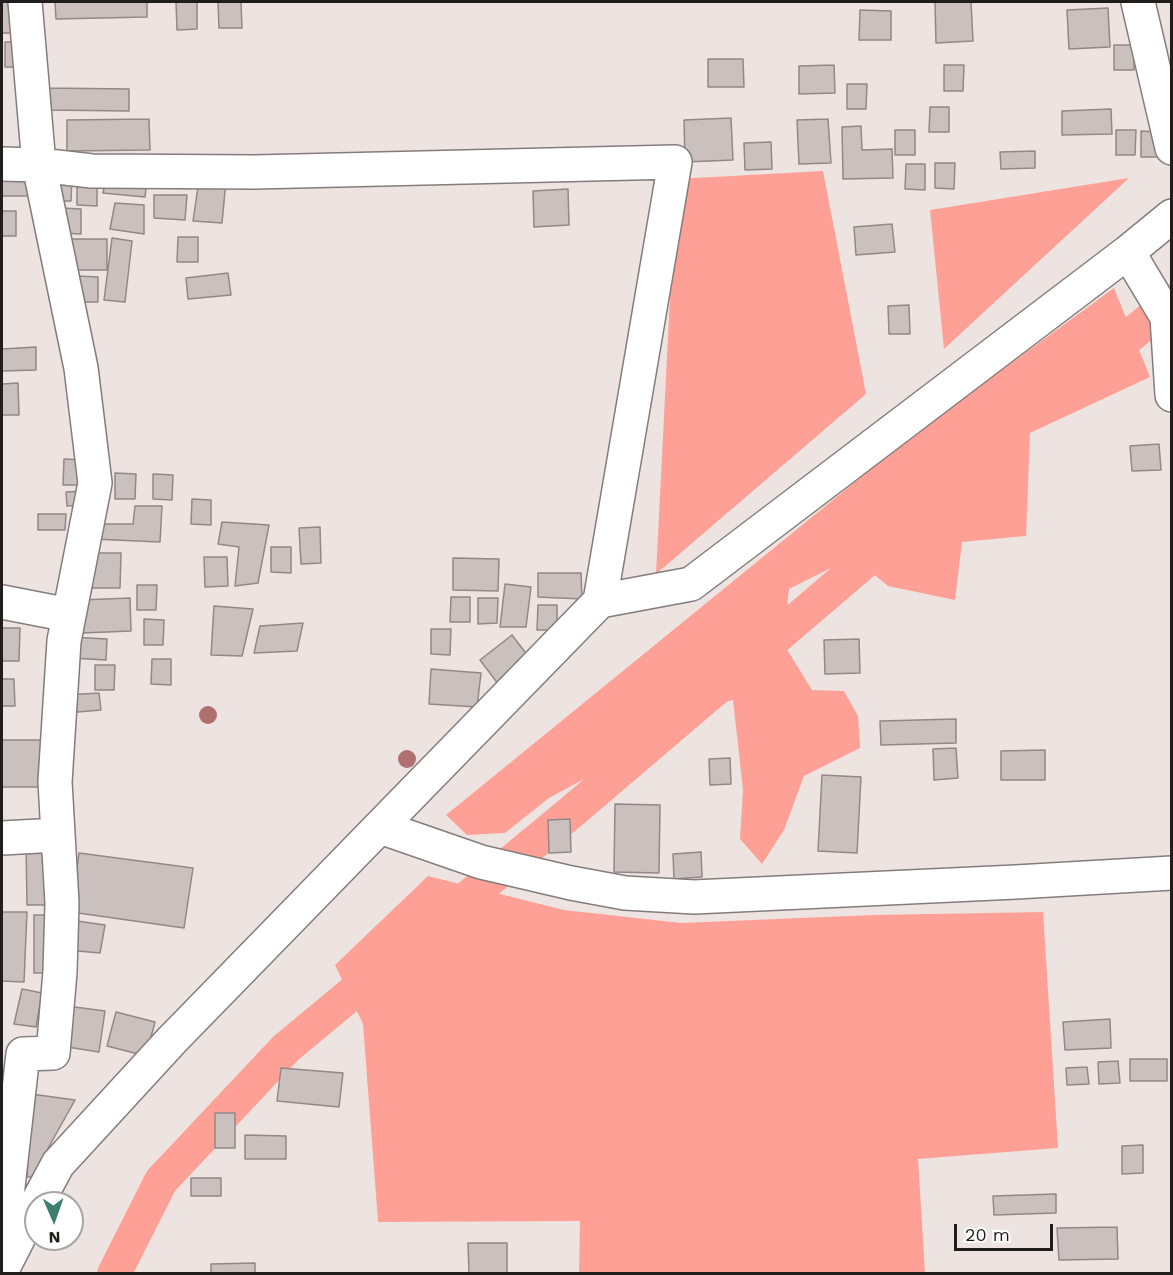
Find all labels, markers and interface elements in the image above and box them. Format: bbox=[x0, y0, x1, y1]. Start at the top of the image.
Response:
north arrow bbox=[24, 1191, 84, 1251]
scale bar bbox=[957, 1212, 1056, 1250]
text: 20 m bbox=[965, 1224, 1010, 1245]
text: N bbox=[48, 1228, 61, 1247]

